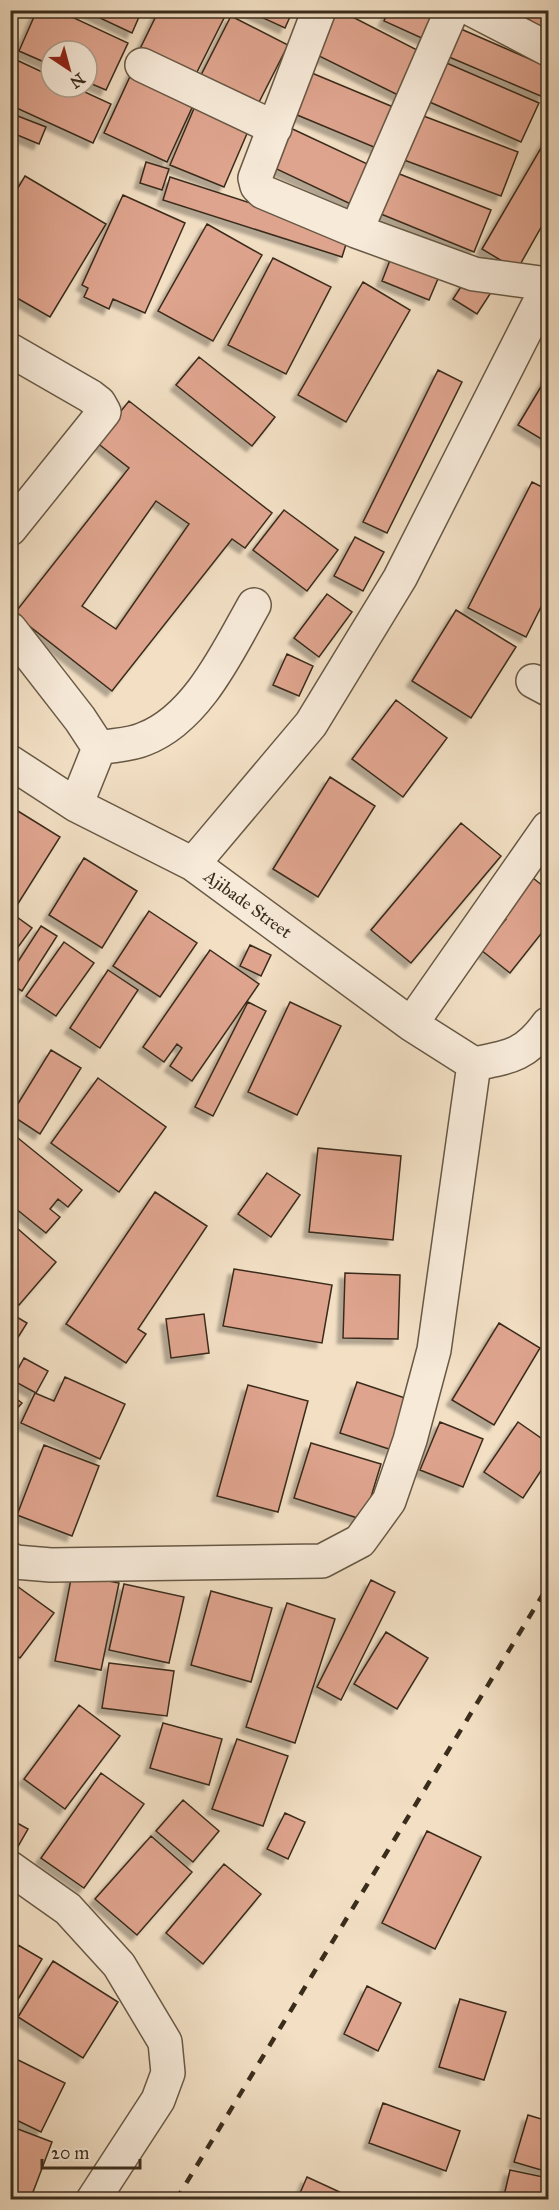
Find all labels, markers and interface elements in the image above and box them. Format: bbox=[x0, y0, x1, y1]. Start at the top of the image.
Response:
north arrow bbox=[39, 39, 99, 99]
text: N bbox=[66, 69, 89, 93]
street label: Ajibade Street bbox=[199, 864, 297, 943]
scale bar bbox=[42, 2132, 140, 2170]
text: 20 m bbox=[51, 2142, 89, 2164]

